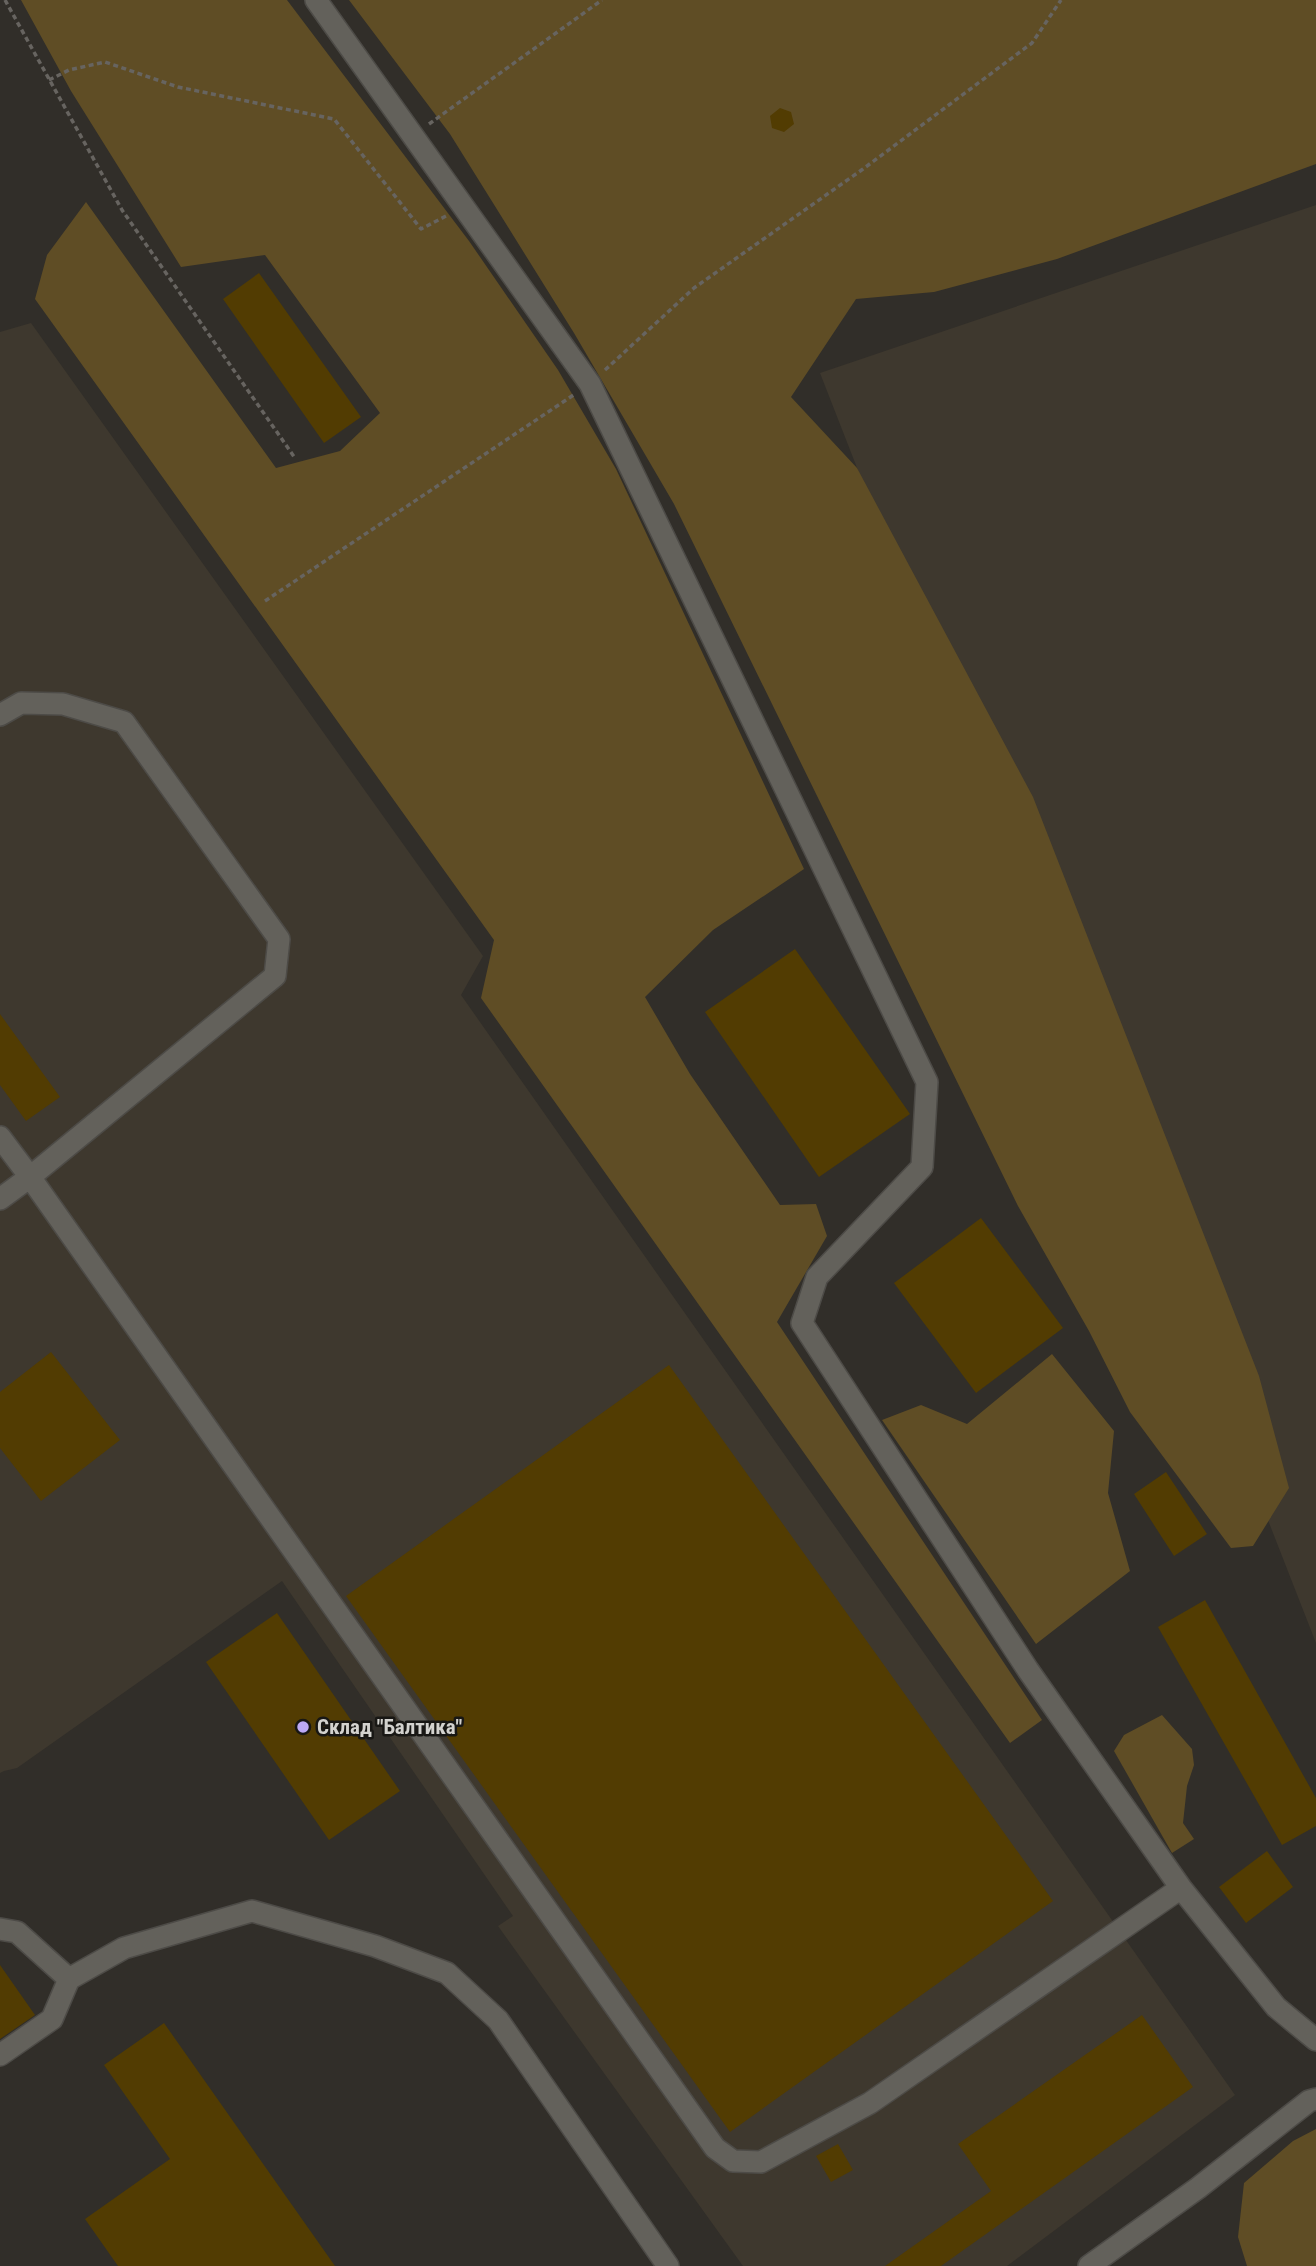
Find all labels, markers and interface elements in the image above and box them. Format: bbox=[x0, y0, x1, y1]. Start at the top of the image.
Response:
place label: Склад "Балтика" bbox=[317, 1715, 463, 1739]
marker: Склад "Балтика" bbox=[295, 1719, 311, 1735]

